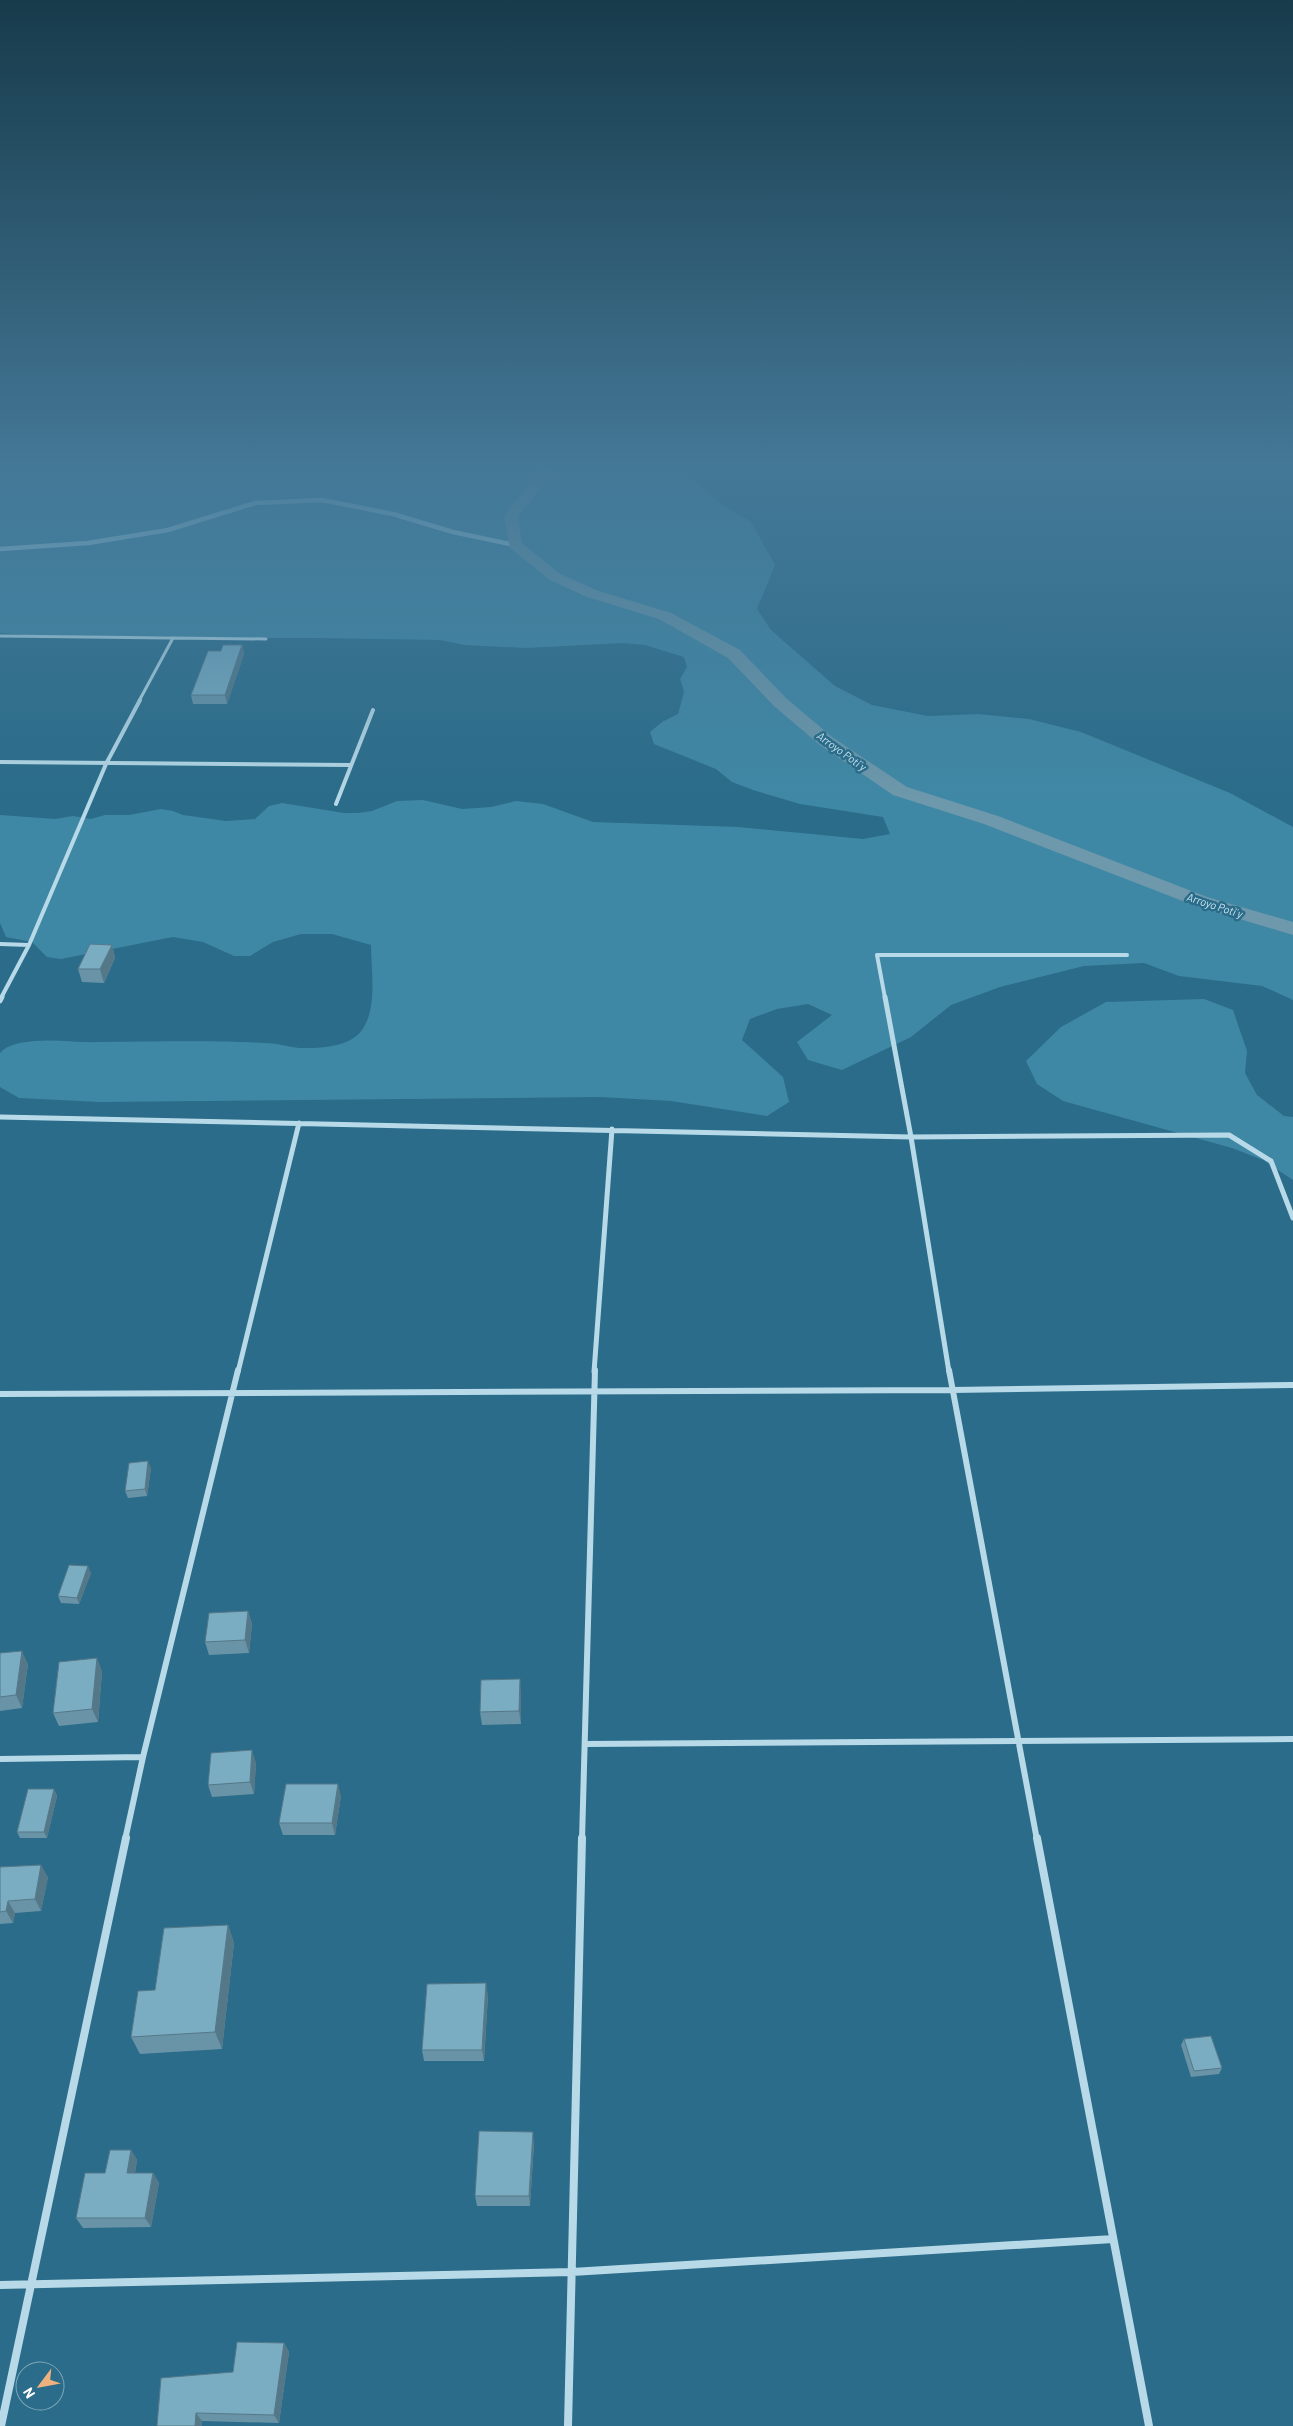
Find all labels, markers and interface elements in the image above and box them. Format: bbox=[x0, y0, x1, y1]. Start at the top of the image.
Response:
water label: Arroyo Poti´y bbox=[815, 729, 870, 774]
water label: Arroyo Poti´y bbox=[1185, 890, 1246, 920]
north arrow bbox=[15, 2361, 65, 2411]
text: N bbox=[19, 2385, 38, 2402]

